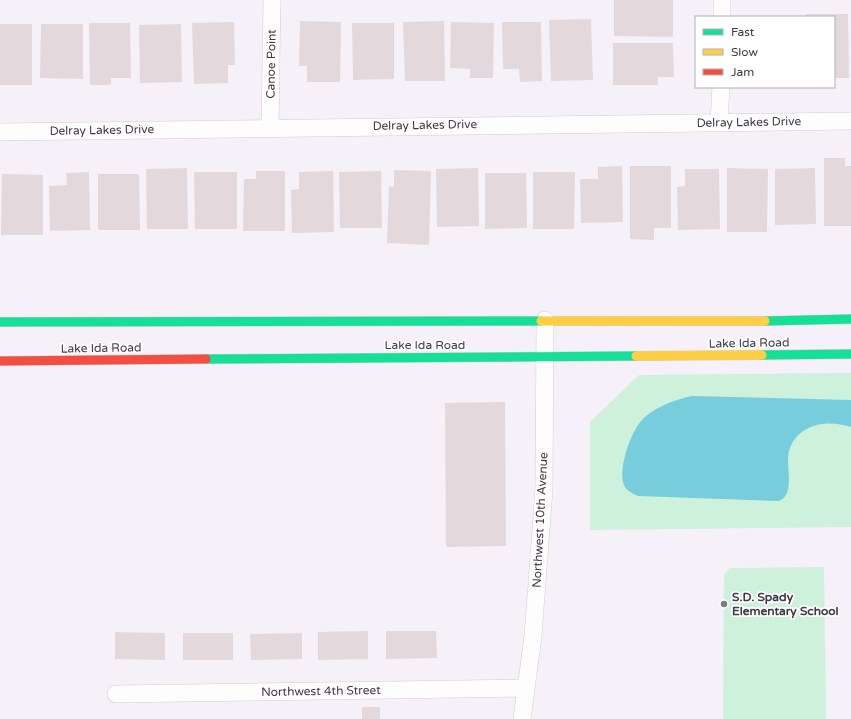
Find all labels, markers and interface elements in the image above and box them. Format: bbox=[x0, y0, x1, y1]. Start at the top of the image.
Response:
legend bbox=[695, 16, 835, 88]
text: Fast bbox=[731, 25, 755, 39]
street label: Canoe Point bbox=[263, 29, 279, 99]
text: Slow bbox=[731, 45, 758, 59]
text: Jam bbox=[731, 65, 754, 79]
street label: Delray Lakes Drive bbox=[697, 114, 802, 130]
street label: Delray Lakes Drive bbox=[373, 117, 478, 133]
street label: Delray Lakes Drive bbox=[50, 122, 155, 138]
street label: Lake Ida Road bbox=[708, 335, 790, 351]
street label: Lake Ida Road bbox=[385, 338, 465, 352]
street label: Lake Ida Road bbox=[60, 340, 142, 356]
street label: Northwest 10th Avenue bbox=[529, 452, 551, 588]
place label: S.D. Spady Elementary School bbox=[732, 590, 839, 619]
marker: S.D. Spady Elementary School bbox=[719, 599, 729, 609]
street label: Northwest 4th Street bbox=[261, 683, 381, 699]

